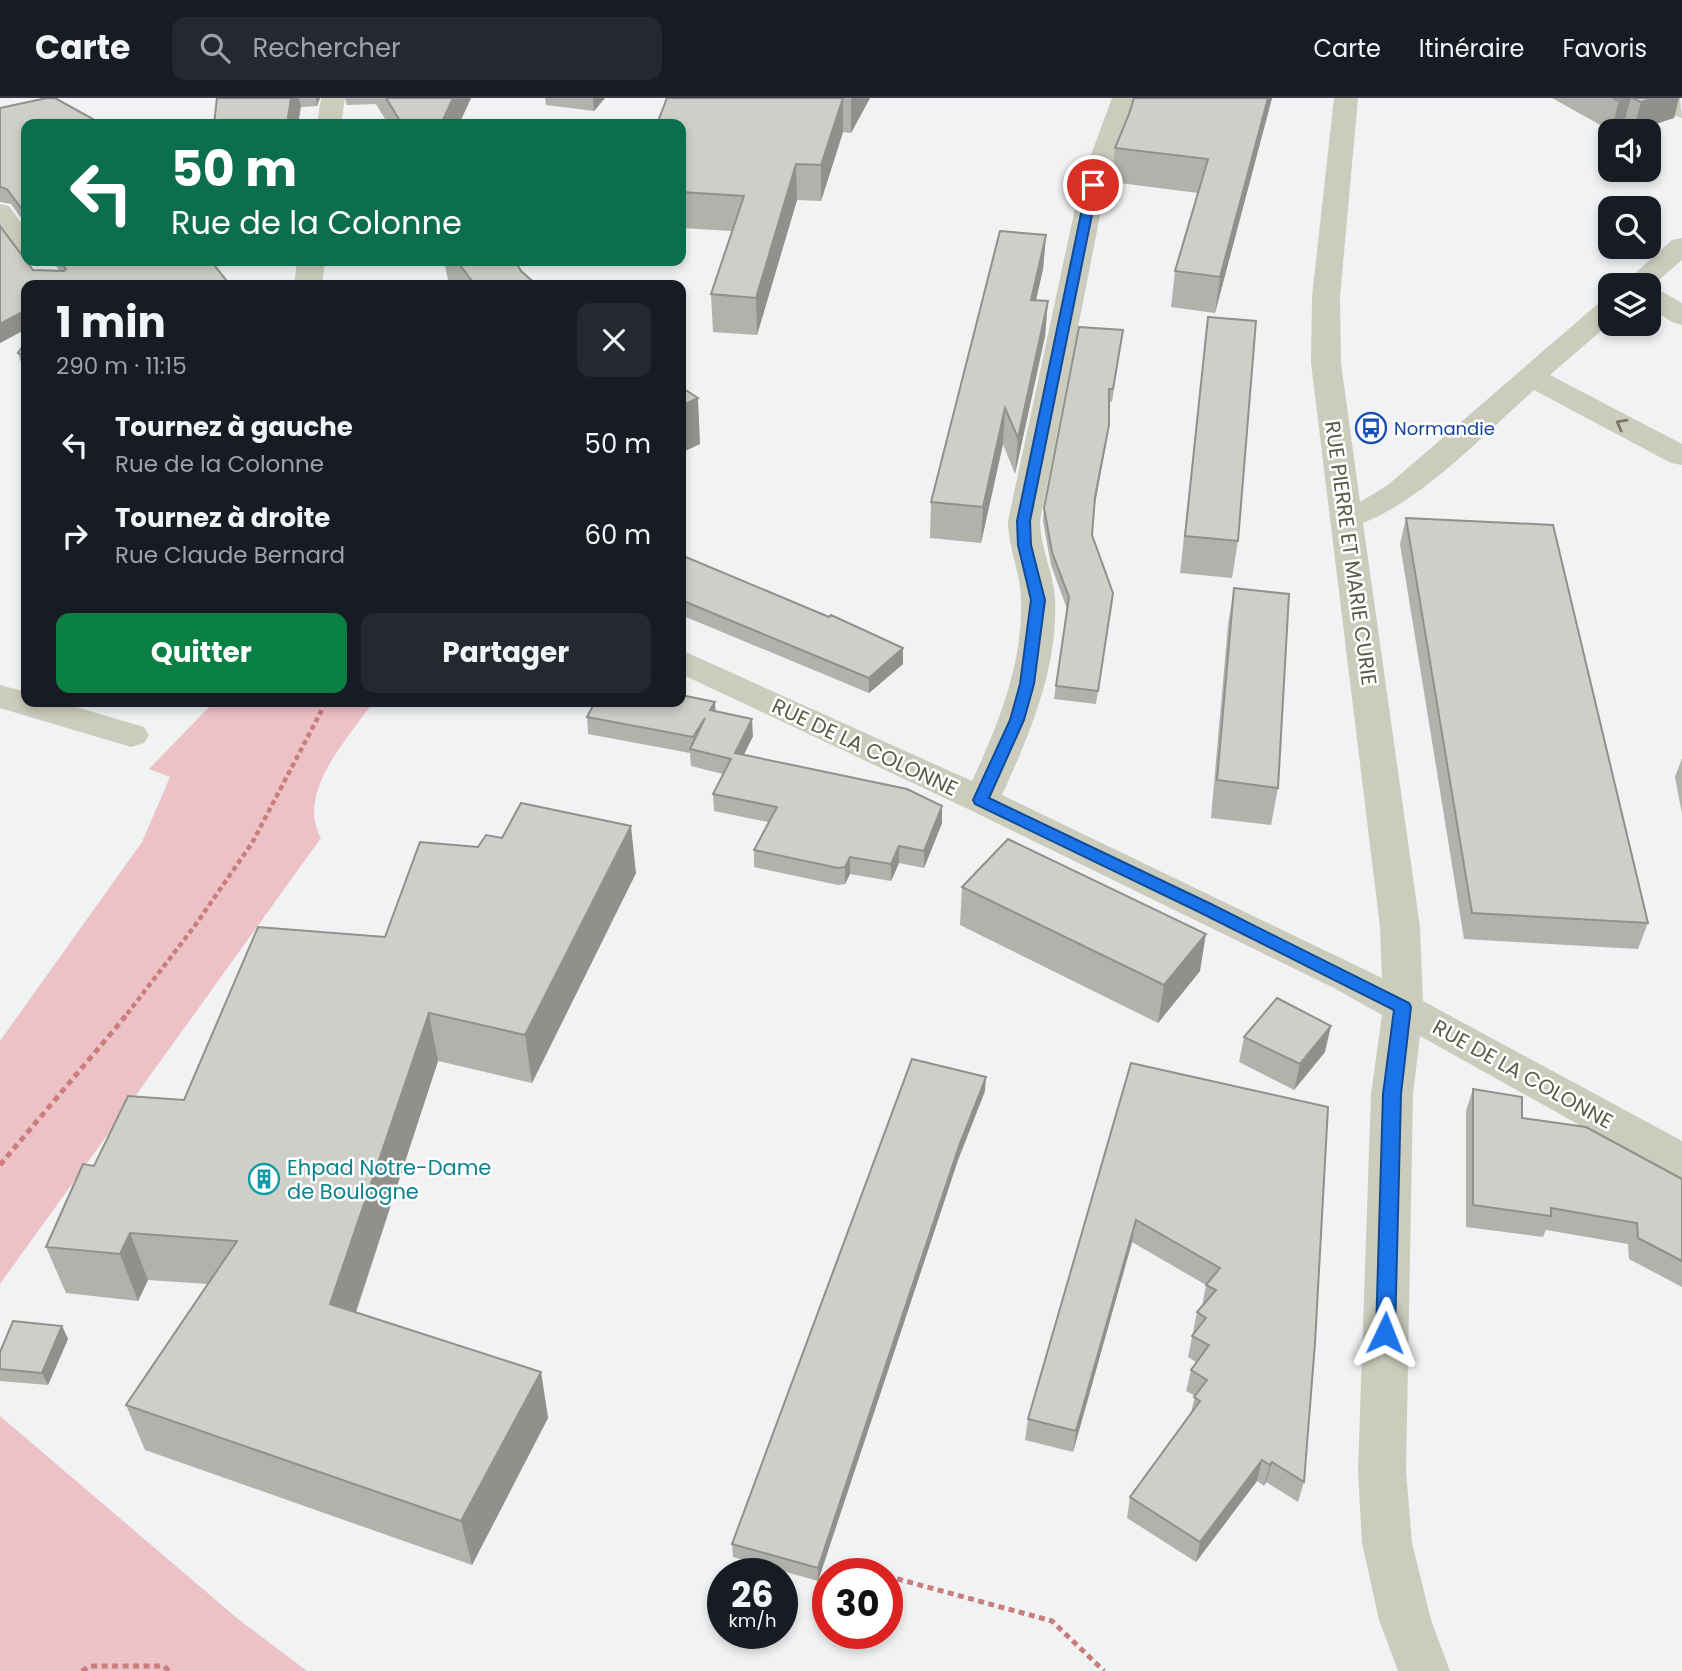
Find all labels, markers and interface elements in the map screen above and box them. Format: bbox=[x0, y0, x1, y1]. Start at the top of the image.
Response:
search box bbox=[172, 17, 662, 80]
text: Carte bbox=[35, 24, 130, 71]
icon: search bbox=[196, 29, 234, 67]
text: Rechercher bbox=[252, 30, 401, 66]
text: Carte bbox=[1313, 32, 1381, 65]
text: Itinéraire bbox=[1419, 32, 1524, 65]
text: Favoris bbox=[1562, 32, 1647, 65]
map controls bbox=[1598, 119, 1661, 336]
button: sound bbox=[1598, 119, 1661, 182]
text: 50 m bbox=[171, 135, 297, 203]
icon: left bbox=[56, 147, 147, 238]
pin bbox=[1063, 155, 1123, 215]
icon: arrive bbox=[1074, 166, 1112, 204]
button: search bbox=[1598, 196, 1661, 259]
text: Rue de la Colonne bbox=[171, 200, 462, 245]
button: layers bbox=[1598, 273, 1661, 336]
text: 1 min bbox=[56, 293, 166, 352]
button: close bbox=[577, 303, 651, 377]
text: 290 m · 11:15 bbox=[56, 350, 187, 382]
text: Tournez à gauche bbox=[115, 409, 353, 445]
bus stop icon: Normandie bbox=[1354, 411, 1388, 445]
place label: Normandie bbox=[1394, 416, 1495, 441]
street label: RUE PIERRE ET MARIE CURIE bbox=[1318, 419, 1384, 687]
one-way arrow bbox=[1616, 419, 1629, 432]
icon: left bbox=[56, 426, 94, 464]
text: 50 m bbox=[585, 426, 651, 462]
text: Rue de la Colonne bbox=[115, 448, 324, 480]
text: Tournez à droite bbox=[115, 500, 330, 536]
icon: right bbox=[56, 517, 94, 555]
text: 60 m bbox=[584, 517, 651, 553]
text: Rue Claude Bernard bbox=[115, 539, 345, 571]
button: Quitter bbox=[56, 613, 347, 693]
button: Partager bbox=[361, 613, 651, 693]
street label: RUE DE LA COLONNE bbox=[767, 691, 963, 803]
street label: RUE DE LA COLONNE bbox=[1428, 1012, 1618, 1136]
place label: Ehpad Notre-Dame de Boulogne bbox=[287, 1153, 491, 1206]
building icon: Ehpad Notre-Dame de Boulogne bbox=[247, 1162, 281, 1196]
position arrow bbox=[1348, 1296, 1422, 1370]
speed limit sign: 30 bbox=[812, 1558, 903, 1649]
text: 26 bbox=[731, 1570, 774, 1619]
text: km/h bbox=[729, 1608, 776, 1633]

